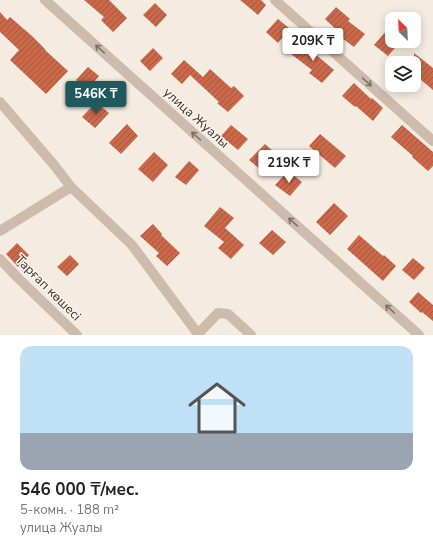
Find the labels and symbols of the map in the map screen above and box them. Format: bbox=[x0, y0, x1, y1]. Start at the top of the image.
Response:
north arrow bbox=[385, 12, 421, 48]
pin: 209K ₸ bbox=[280, 28, 346, 62]
one-way arrow bbox=[95, 45, 105, 54]
one-way arrow bbox=[362, 77, 372, 87]
pin: 546K ₸ bbox=[63, 81, 129, 115]
street label: улица Жуалы bbox=[159, 84, 233, 152]
one-way arrow bbox=[191, 131, 202, 140]
pin: 219K ₸ bbox=[256, 150, 322, 184]
one-way arrow bbox=[288, 218, 299, 227]
street label: Тарғап көшесі bbox=[11, 251, 85, 325]
one-way arrow bbox=[385, 304, 395, 314]

